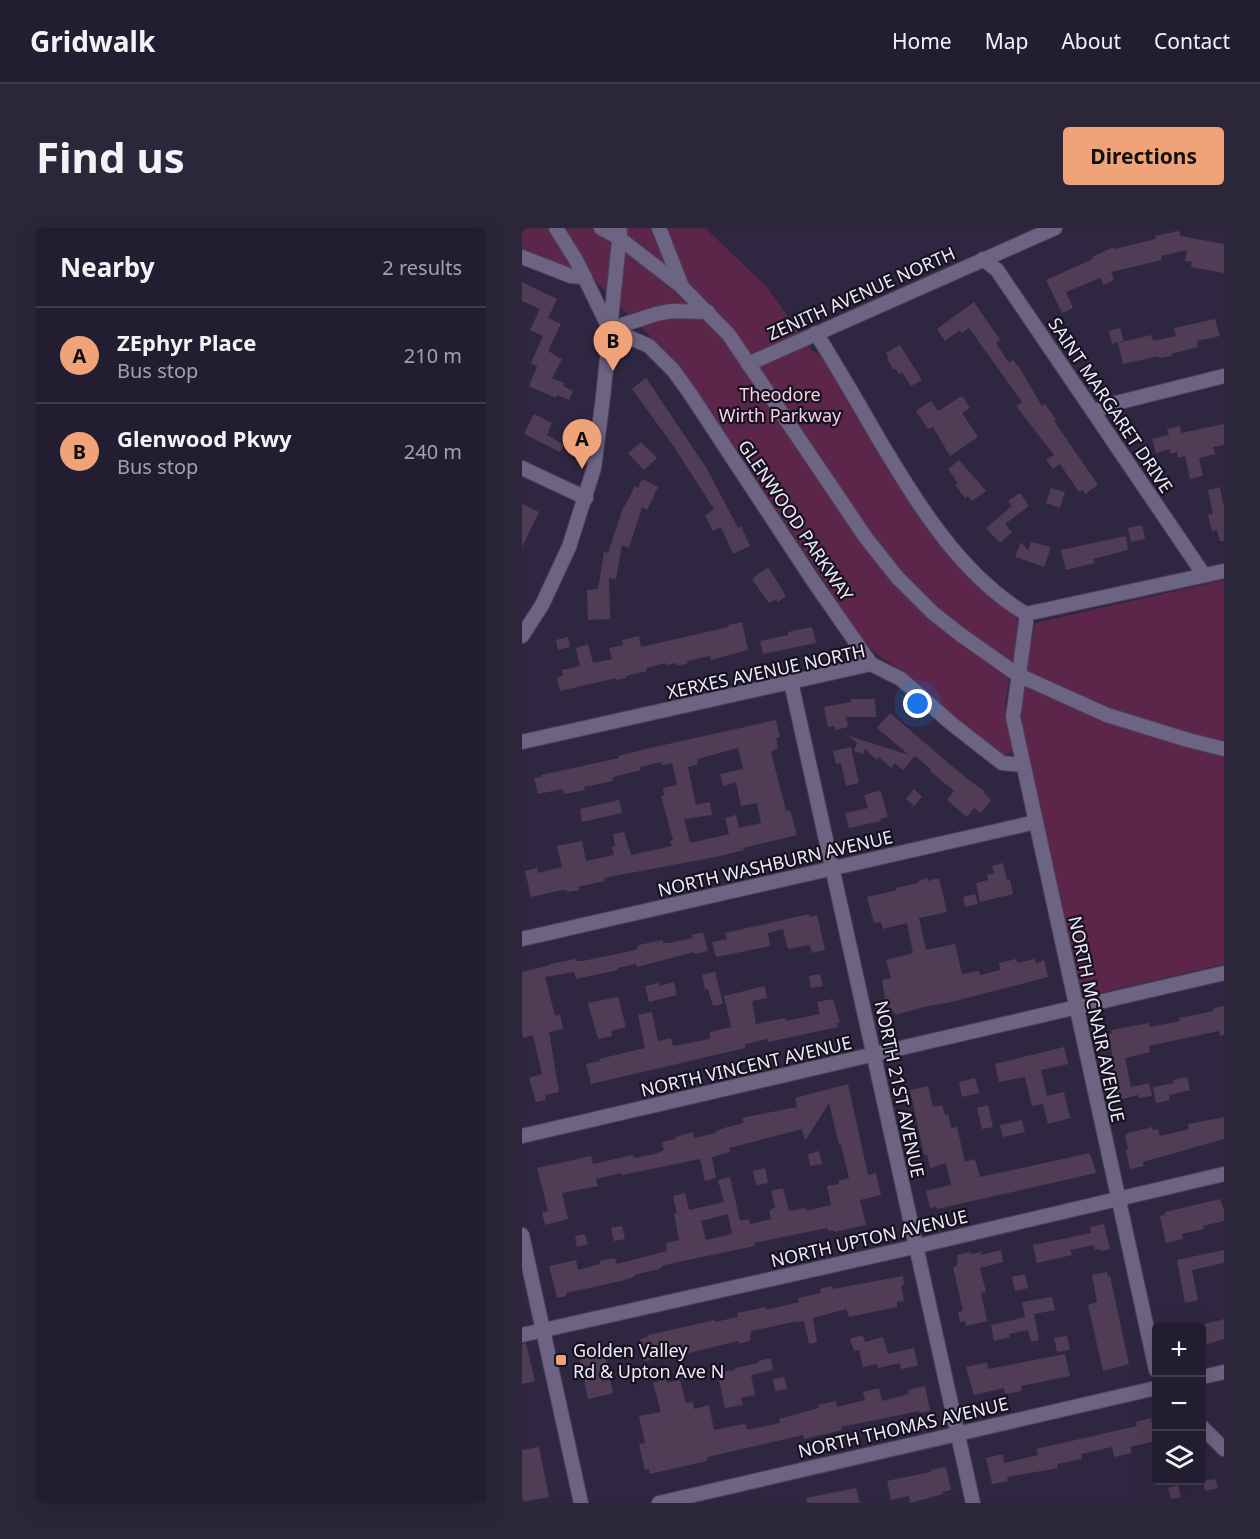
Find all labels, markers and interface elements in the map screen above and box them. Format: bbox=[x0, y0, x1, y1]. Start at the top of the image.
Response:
text: Gridwalk bbox=[30, 22, 155, 60]
text: Home bbox=[892, 27, 952, 55]
text: Map bbox=[985, 27, 1028, 55]
text: About bbox=[1061, 27, 1121, 55]
text: Contact bbox=[1154, 27, 1230, 55]
button: Directions bbox=[1063, 127, 1224, 185]
text: Find us bbox=[36, 128, 185, 185]
street label: ZENITH AVENUE NORTH bbox=[763, 241, 959, 345]
text: Nearby bbox=[60, 249, 155, 285]
text: 2 results bbox=[382, 254, 462, 281]
street label: SAINT MARGARET DRIVE bbox=[1043, 313, 1179, 497]
pin: B bbox=[594, 322, 632, 371]
text: ZEphyr Place bbox=[117, 327, 256, 357]
text: A bbox=[73, 342, 86, 369]
text: 210 m bbox=[404, 342, 462, 369]
text: Bus stop bbox=[117, 357, 198, 384]
park label: Theodore Wirth Parkway bbox=[719, 382, 842, 427]
pin: A bbox=[562, 420, 602, 469]
text: Glenwood Pkwy bbox=[117, 423, 292, 453]
street label: GLENWOOD PARKWAY bbox=[733, 435, 859, 606]
text: B bbox=[73, 438, 86, 465]
text: 240 m bbox=[404, 438, 462, 465]
text: Bus stop bbox=[117, 453, 198, 480]
street label: XERXES AVENUE NORTH bbox=[665, 638, 867, 704]
your location bbox=[903, 689, 932, 718]
street label: NORTH WASHBURN AVENUE bbox=[655, 824, 895, 902]
street label: NORTH MCNAIR AVENUE bbox=[1063, 914, 1131, 1124]
street label: NORTH 21ST AVENUE bbox=[869, 998, 931, 1180]
street label: NORTH VINCENT AVENUE bbox=[638, 1030, 854, 1102]
street label: NORTH UPTON AVENUE bbox=[768, 1204, 970, 1272]
map controls bbox=[1152, 1323, 1206, 1485]
button: + bbox=[1152, 1323, 1206, 1377]
place label: Golden Valley Rd & Upton Ave N bbox=[573, 1338, 724, 1383]
marker: Golden Valley Rd & Upton Ave N bbox=[554, 1353, 568, 1367]
button: − bbox=[1152, 1377, 1206, 1431]
street label: NORTH THOMAS AVENUE bbox=[795, 1391, 1011, 1463]
button: layers bbox=[1152, 1431, 1206, 1485]

